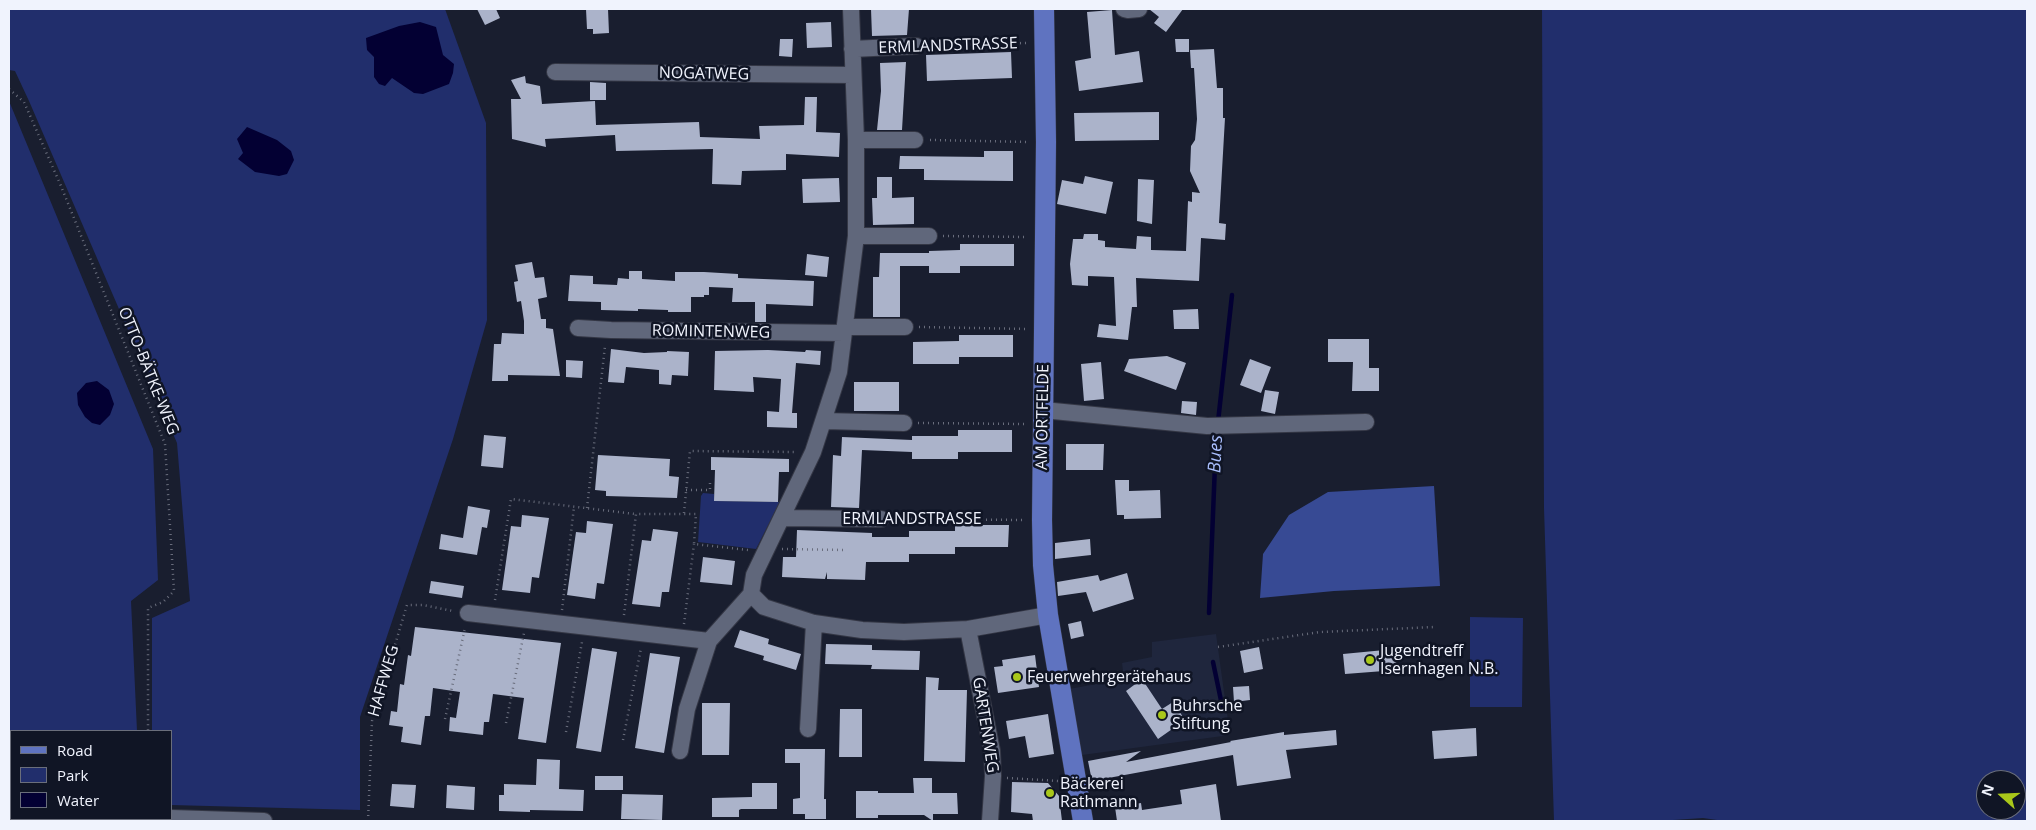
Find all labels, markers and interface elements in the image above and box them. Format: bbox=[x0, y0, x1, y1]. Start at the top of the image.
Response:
street label: ERMLANDSTRASSE bbox=[878, 34, 1018, 58]
street label: NOGATWEG bbox=[659, 64, 749, 84]
street label: OTTO-BÄTKE-WEG bbox=[114, 304, 182, 438]
street label: ROMINTENWEG bbox=[652, 321, 770, 343]
street label: AM ORTFELDE bbox=[1032, 364, 1054, 470]
water label: Bues bbox=[1204, 435, 1228, 473]
street label: ERMLANDSTRASSE bbox=[842, 509, 982, 529]
place label: Jugendtreff Isernhagen N.B. bbox=[1380, 641, 1499, 679]
street label: HAFFWEG bbox=[365, 643, 403, 719]
marker: Jugendtreff Isernhagen N.B. bbox=[1364, 654, 1376, 666]
place label: Feuerwehrgerätehaus bbox=[1027, 667, 1191, 687]
marker: Feuerwehrgerätehaus bbox=[1011, 671, 1023, 683]
street label: GARTENWEG bbox=[968, 676, 1002, 774]
place label: Buhrsche Stiftung bbox=[1172, 696, 1243, 734]
marker: Buhrsche Stiftung bbox=[1156, 709, 1168, 721]
legend bbox=[10, 730, 172, 820]
text: Road bbox=[57, 740, 93, 760]
text: Park bbox=[57, 765, 88, 785]
north arrow bbox=[1976, 770, 2026, 820]
place label: Bäckerei Rathmann bbox=[1060, 774, 1138, 812]
text: N bbox=[1976, 781, 1998, 799]
marker: Bäckerei Rathmann bbox=[1044, 787, 1056, 799]
text: Water bbox=[57, 790, 99, 810]

